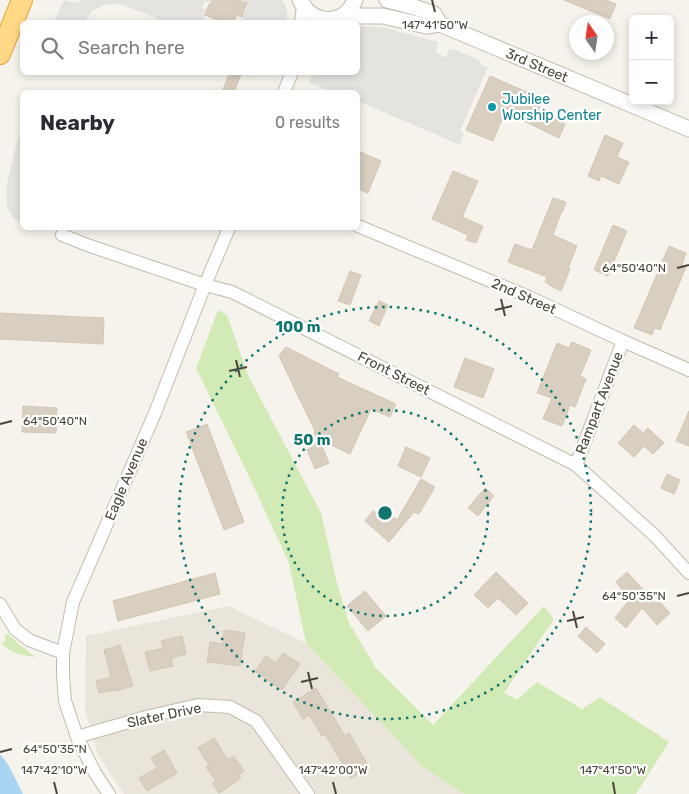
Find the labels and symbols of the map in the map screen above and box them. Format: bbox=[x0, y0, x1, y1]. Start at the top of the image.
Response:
north arrow bbox=[569, 15, 614, 60]
text: 147°41'50"W bbox=[402, 18, 469, 32]
street label: 3rd Street bbox=[503, 45, 571, 86]
place label: Jubilee Worship Center bbox=[502, 91, 602, 124]
marker: Jubilee Worship Center bbox=[486, 101, 498, 113]
text: 64°50'40"N bbox=[602, 261, 666, 275]
street label: 2nd Street bbox=[489, 275, 559, 318]
text: 100 m bbox=[276, 318, 320, 336]
street label: Front Street bbox=[355, 348, 433, 399]
street label: Rampart Avenue bbox=[572, 349, 627, 457]
text: 64°50'40"N bbox=[23, 414, 87, 428]
text: 50 m bbox=[294, 431, 330, 449]
street label: Eagle Avenue bbox=[101, 435, 152, 523]
centre of rings bbox=[376, 504, 394, 522]
text: 64°50'35"N bbox=[602, 589, 666, 603]
street label: Slater Drive bbox=[126, 699, 203, 732]
text: 64°50'35"N bbox=[23, 742, 87, 756]
text: 147°42'10"W bbox=[21, 763, 88, 777]
text: 147°42'00"W bbox=[298, 763, 368, 777]
text: 147°41'50"W bbox=[580, 763, 647, 777]

